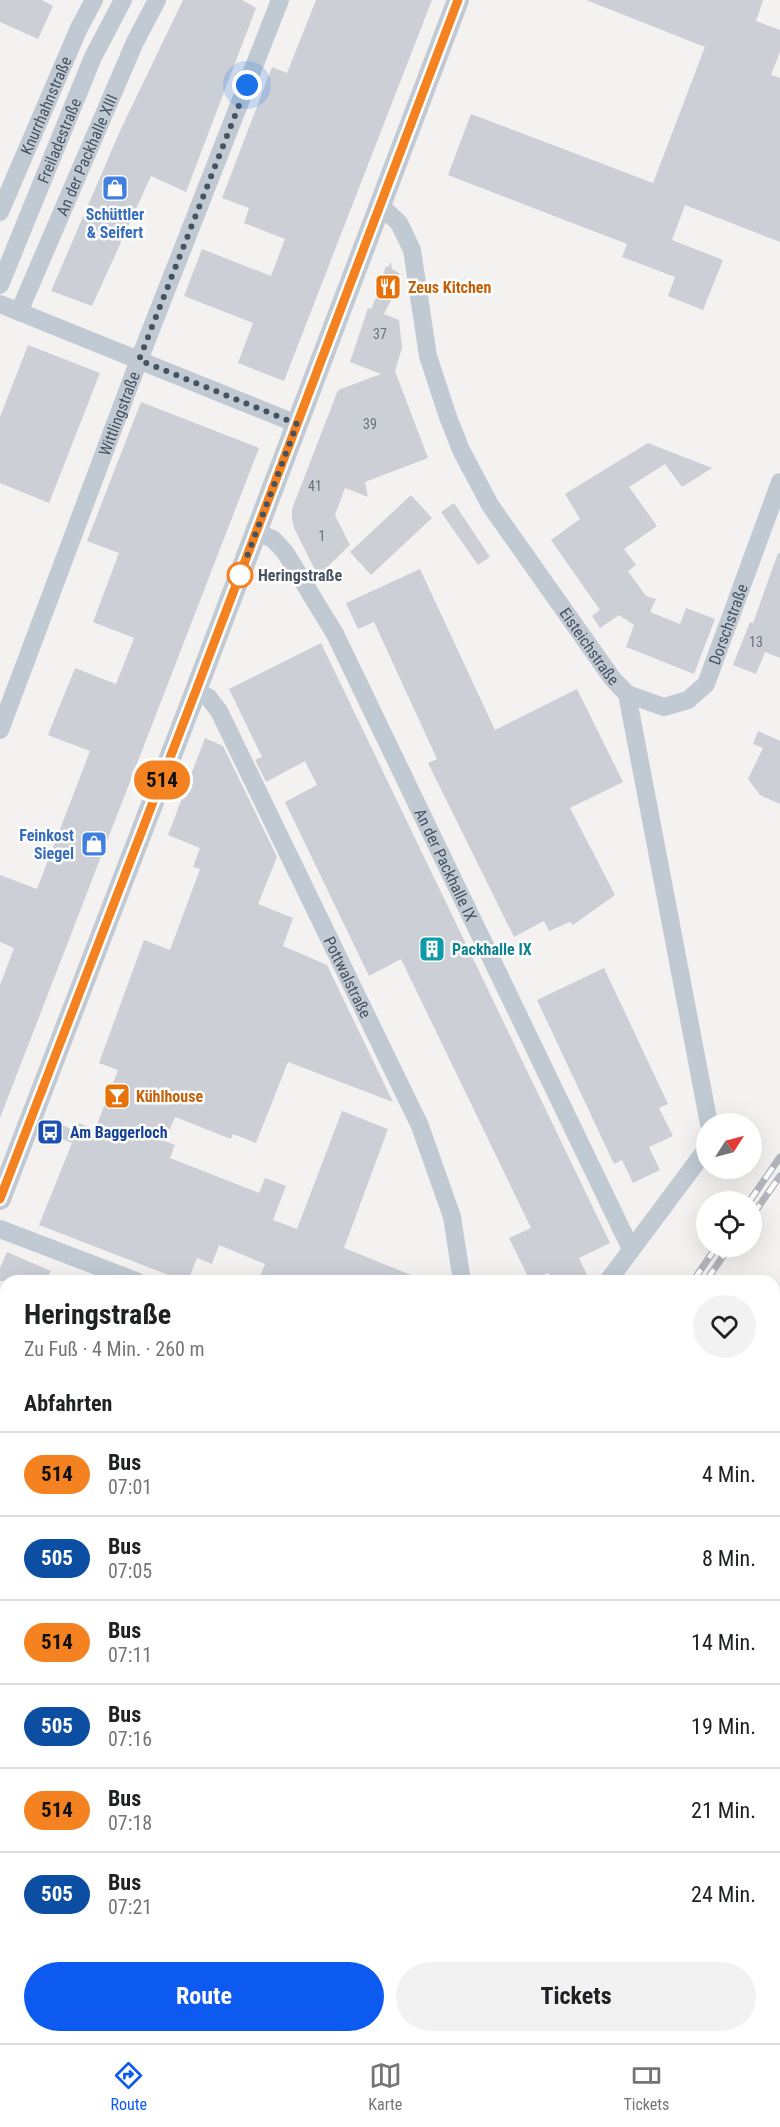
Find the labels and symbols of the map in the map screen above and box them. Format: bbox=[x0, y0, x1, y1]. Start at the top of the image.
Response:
street label: Knurrhahnstraße bbox=[16, 54, 75, 157]
your location bbox=[232, 70, 262, 100]
street label: An der Packhalle XIII bbox=[52, 91, 121, 219]
street label: Freiladestraße bbox=[33, 95, 85, 186]
shop icon: Schüttler & Seifert bbox=[100, 173, 130, 203]
place label: Schüttler & Seifert bbox=[86, 205, 144, 242]
restaurant icon: Zeus Kitchen bbox=[373, 272, 403, 302]
place label: Zeus Kitchen bbox=[408, 278, 491, 297]
house number: 37 bbox=[373, 326, 387, 342]
street label: Wittlingstraße bbox=[94, 369, 143, 458]
house number: 39 bbox=[363, 416, 377, 432]
house number: 41 bbox=[308, 478, 322, 494]
house number: 1 bbox=[319, 528, 325, 544]
marker: Heringstraße bbox=[227, 562, 253, 588]
place label: Heringstraße bbox=[258, 566, 342, 585]
street label: Dorschstraße bbox=[704, 581, 751, 667]
street label: Eisteichstraße bbox=[556, 604, 623, 689]
house number: 13 bbox=[749, 634, 763, 650]
line badge: 514 bbox=[128, 760, 196, 800]
street label: An der Packhalle IX bbox=[411, 805, 481, 924]
place label: Feinkost Siegel bbox=[19, 826, 74, 863]
shop icon: Feinkost Siegel bbox=[79, 829, 109, 859]
street label: Pottwalstraße bbox=[320, 933, 376, 1021]
building icon: Packhalle IX bbox=[417, 934, 447, 964]
place label: Packhalle IX bbox=[452, 940, 532, 959]
bar icon: Kühlhouse bbox=[102, 1081, 132, 1111]
place label: Kühlhouse bbox=[136, 1087, 203, 1106]
north arrow bbox=[696, 1113, 762, 1179]
bus stop icon: Am Baggerloch bbox=[35, 1117, 65, 1147]
place label: Am Baggerloch bbox=[70, 1123, 168, 1142]

